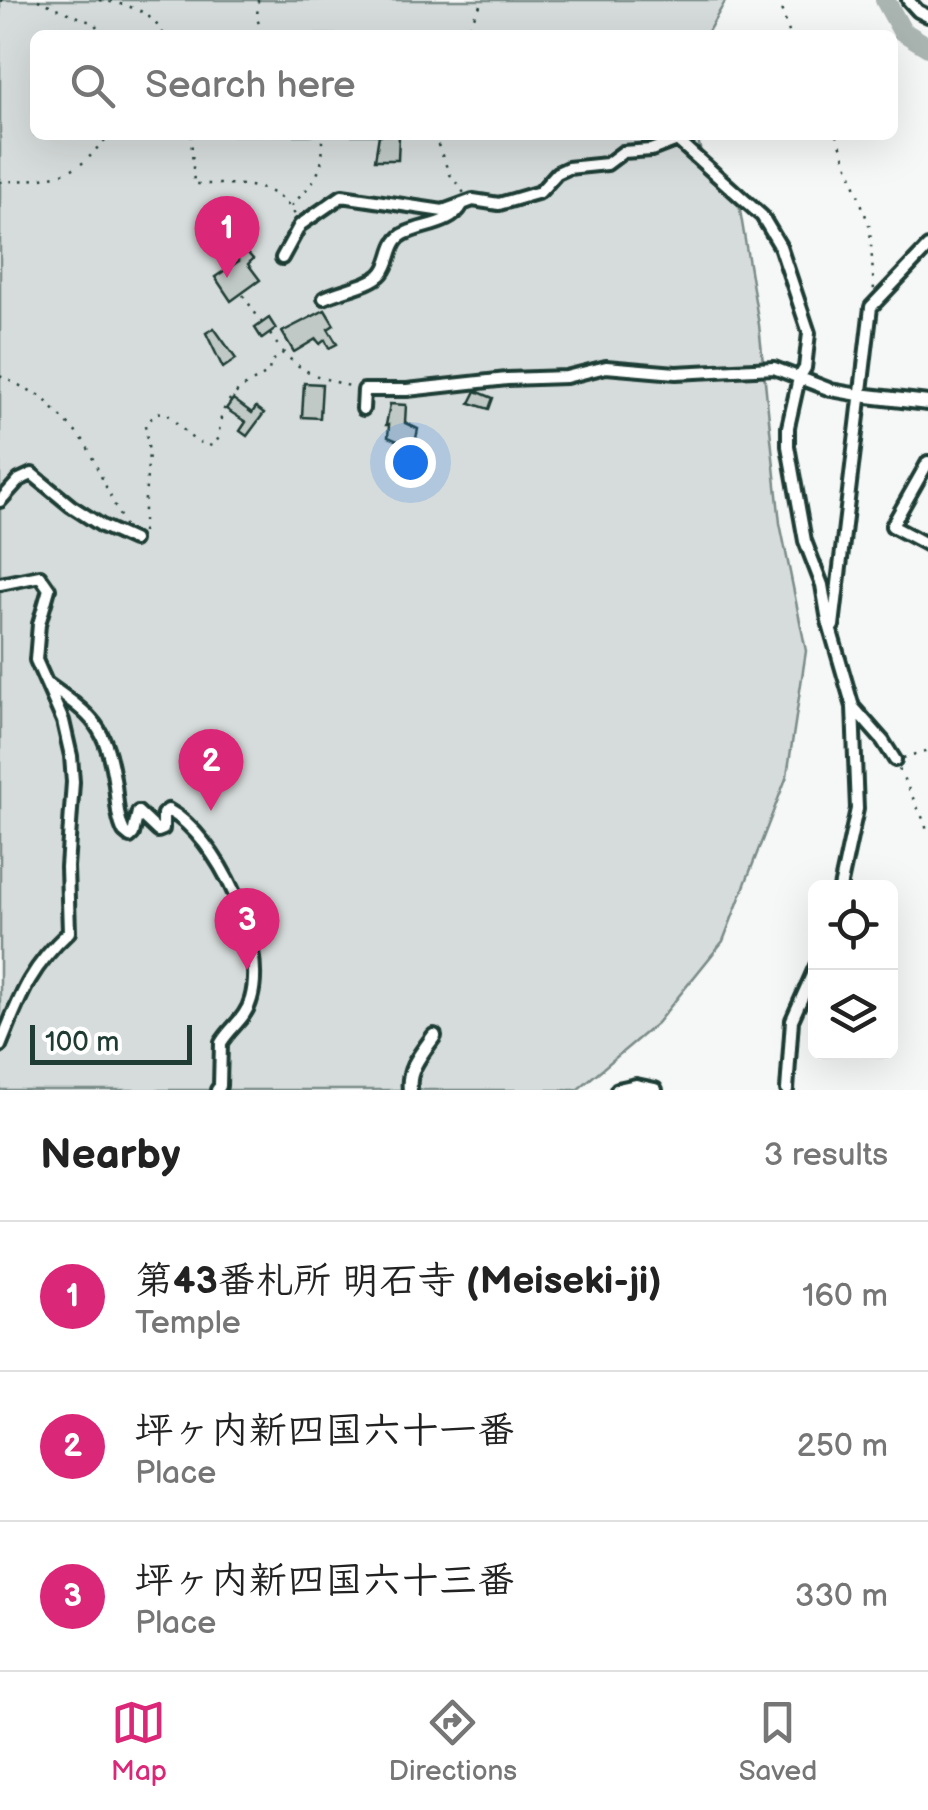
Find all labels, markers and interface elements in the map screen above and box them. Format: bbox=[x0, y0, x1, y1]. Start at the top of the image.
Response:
search box bbox=[30, 30, 898, 140]
icon: search bbox=[65, 58, 120, 113]
text: Search here bbox=[145, 63, 356, 108]
pin: 1 bbox=[194, 196, 260, 278]
your location bbox=[385, 437, 436, 488]
pin: 2 bbox=[178, 728, 244, 811]
map controls bbox=[808, 880, 898, 1060]
button: locate bbox=[808, 880, 898, 970]
pin: 3 bbox=[214, 888, 280, 970]
button: layers bbox=[808, 970, 898, 1060]
scale bar bbox=[30, 1020, 192, 1064]
text: 100 m bbox=[45, 1026, 119, 1059]
text: Nearby bbox=[40, 1130, 180, 1181]
text: 3 results bbox=[764, 1136, 888, 1175]
text: 第43番札所 明石寺 (Meiseki-ji) bbox=[135, 1259, 662, 1304]
text: 1 bbox=[66, 1277, 79, 1316]
text: 160 m bbox=[802, 1277, 888, 1316]
text: Temple bbox=[135, 1304, 241, 1343]
text: 坪ヶ内新四国六十一番 bbox=[135, 1409, 515, 1454]
text: 2 bbox=[63, 1427, 82, 1466]
text: 250 m bbox=[797, 1427, 888, 1466]
text: Place bbox=[135, 1454, 216, 1493]
text: 坪ヶ内新四国六十三番 bbox=[135, 1559, 515, 1604]
text: 3 bbox=[63, 1577, 82, 1616]
text: 330 m bbox=[795, 1577, 888, 1616]
text: Place bbox=[135, 1604, 216, 1643]
tab: Map bbox=[111, 1695, 167, 1788]
tab: Directions bbox=[388, 1695, 517, 1788]
tab: Saved bbox=[739, 1695, 817, 1788]

